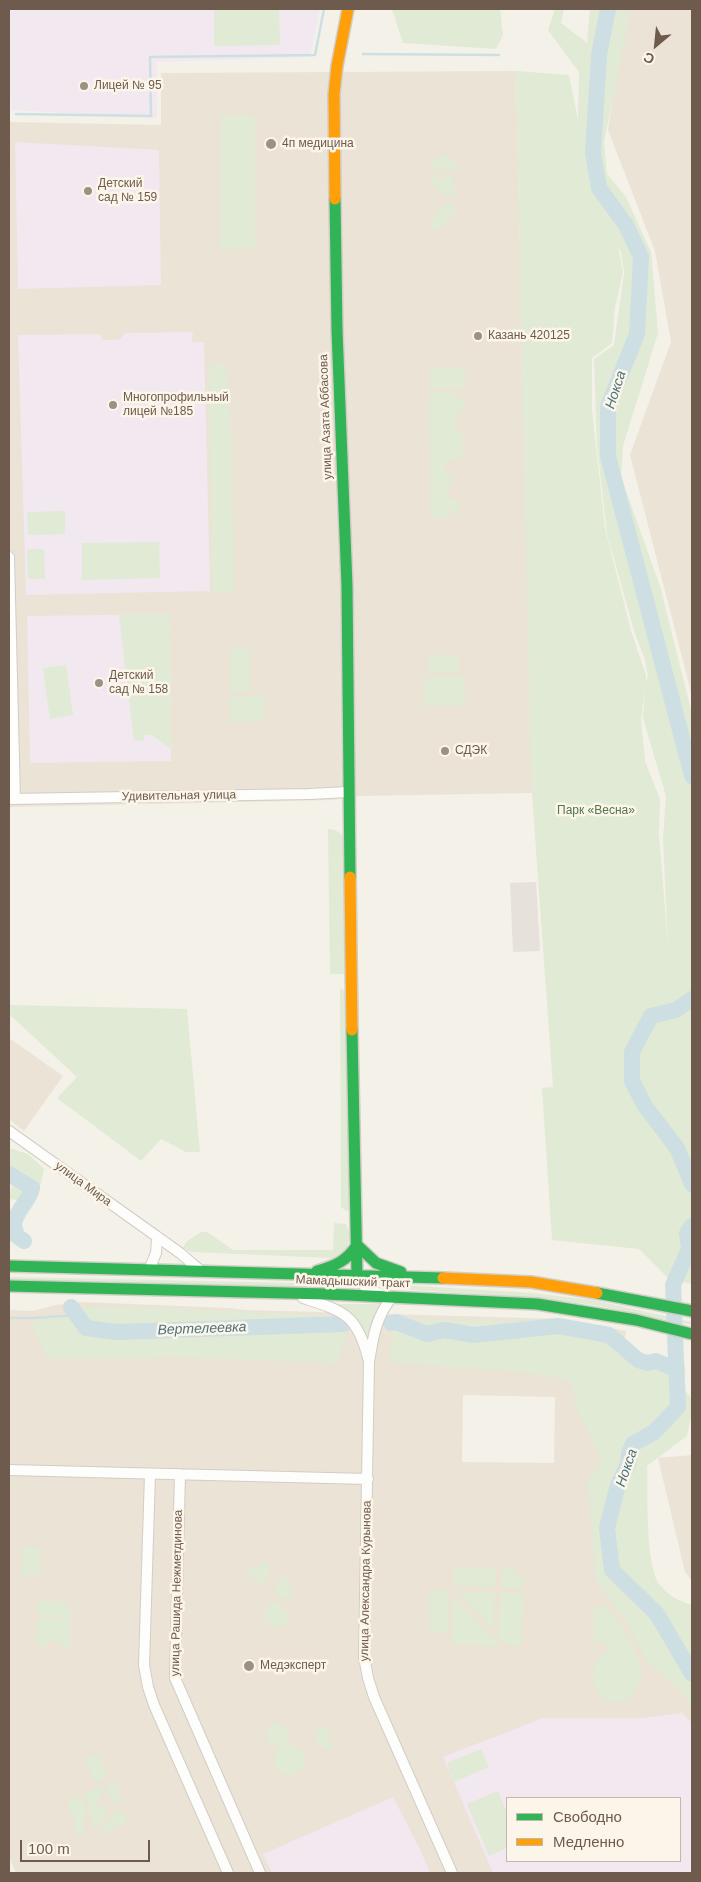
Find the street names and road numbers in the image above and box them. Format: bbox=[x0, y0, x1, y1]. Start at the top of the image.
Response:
street label: улица Азата Аббасова bbox=[317, 354, 335, 480]
street label: Удивительная улица bbox=[122, 788, 236, 804]
street label: улица Мира bbox=[52, 1159, 114, 1209]
street label: Мамадышский тракт bbox=[295, 1273, 411, 1291]
street label: улица Александра Курынова bbox=[357, 1501, 375, 1661]
street label: улица Рашида Нежметдинова bbox=[168, 1510, 186, 1676]

